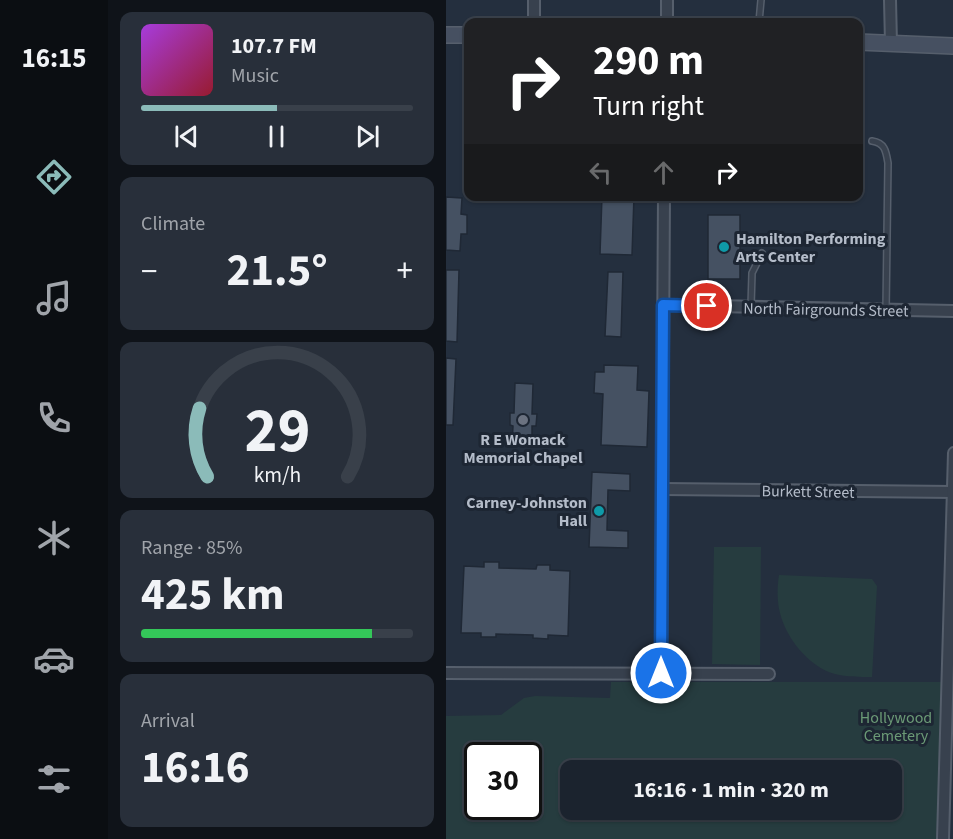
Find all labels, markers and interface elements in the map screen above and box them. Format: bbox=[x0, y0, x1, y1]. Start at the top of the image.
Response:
text: 107.7 FM bbox=[231, 30, 317, 62]
text: 290 m bbox=[593, 31, 704, 91]
text: 16:15 bbox=[21, 39, 87, 78]
icon: right bbox=[494, 42, 572, 120]
text: Music bbox=[231, 62, 279, 90]
text: Turn right bbox=[593, 87, 704, 126]
icon: previous bbox=[170, 120, 203, 153]
icon: pause bbox=[260, 120, 293, 153]
icon: next bbox=[351, 120, 384, 153]
icon: directions bbox=[33, 156, 75, 198]
icon: left bbox=[584, 156, 617, 189]
icon: ahead bbox=[647, 156, 680, 189]
icon: right bbox=[710, 156, 743, 189]
text: Climate bbox=[141, 210, 205, 238]
place label: Hamilton Performing Arts Center bbox=[735, 228, 886, 268]
text: 21.5° bbox=[226, 239, 328, 303]
marker: Hamilton Performing Arts Center bbox=[717, 240, 731, 254]
text: − bbox=[141, 248, 157, 295]
text: + bbox=[397, 248, 413, 295]
icon: music bbox=[33, 277, 75, 319]
pin bbox=[681, 280, 732, 331]
icon: arrive bbox=[690, 289, 723, 322]
street label: North Fairgrounds Street bbox=[743, 298, 909, 322]
text: 29 bbox=[244, 387, 310, 476]
icon: phone bbox=[33, 397, 75, 439]
marker: R E Womack Memorial Chapel bbox=[516, 413, 530, 427]
place label: R E Womack Memorial Chapel bbox=[464, 429, 583, 469]
text: km/h bbox=[253, 460, 301, 491]
street label: Burkett Street bbox=[761, 480, 855, 504]
place label: Carney-Johnston Hall bbox=[466, 492, 587, 532]
marker: Carney-Johnston Hall bbox=[592, 504, 606, 518]
icon: climate bbox=[33, 517, 75, 559]
text: Range · 85% bbox=[141, 534, 242, 562]
text: 425 km bbox=[141, 563, 285, 627]
icon: car bbox=[33, 638, 75, 680]
position arrow bbox=[629, 641, 693, 705]
text: Arrival bbox=[141, 707, 195, 735]
park label: Hollywood Cemetery bbox=[860, 707, 932, 747]
text: 16:16 bbox=[141, 736, 250, 800]
speed limit sign: 30 bbox=[464, 742, 542, 820]
icon: filters bbox=[33, 758, 75, 800]
text: 16:16 · 1 min · 320 m bbox=[633, 774, 829, 806]

